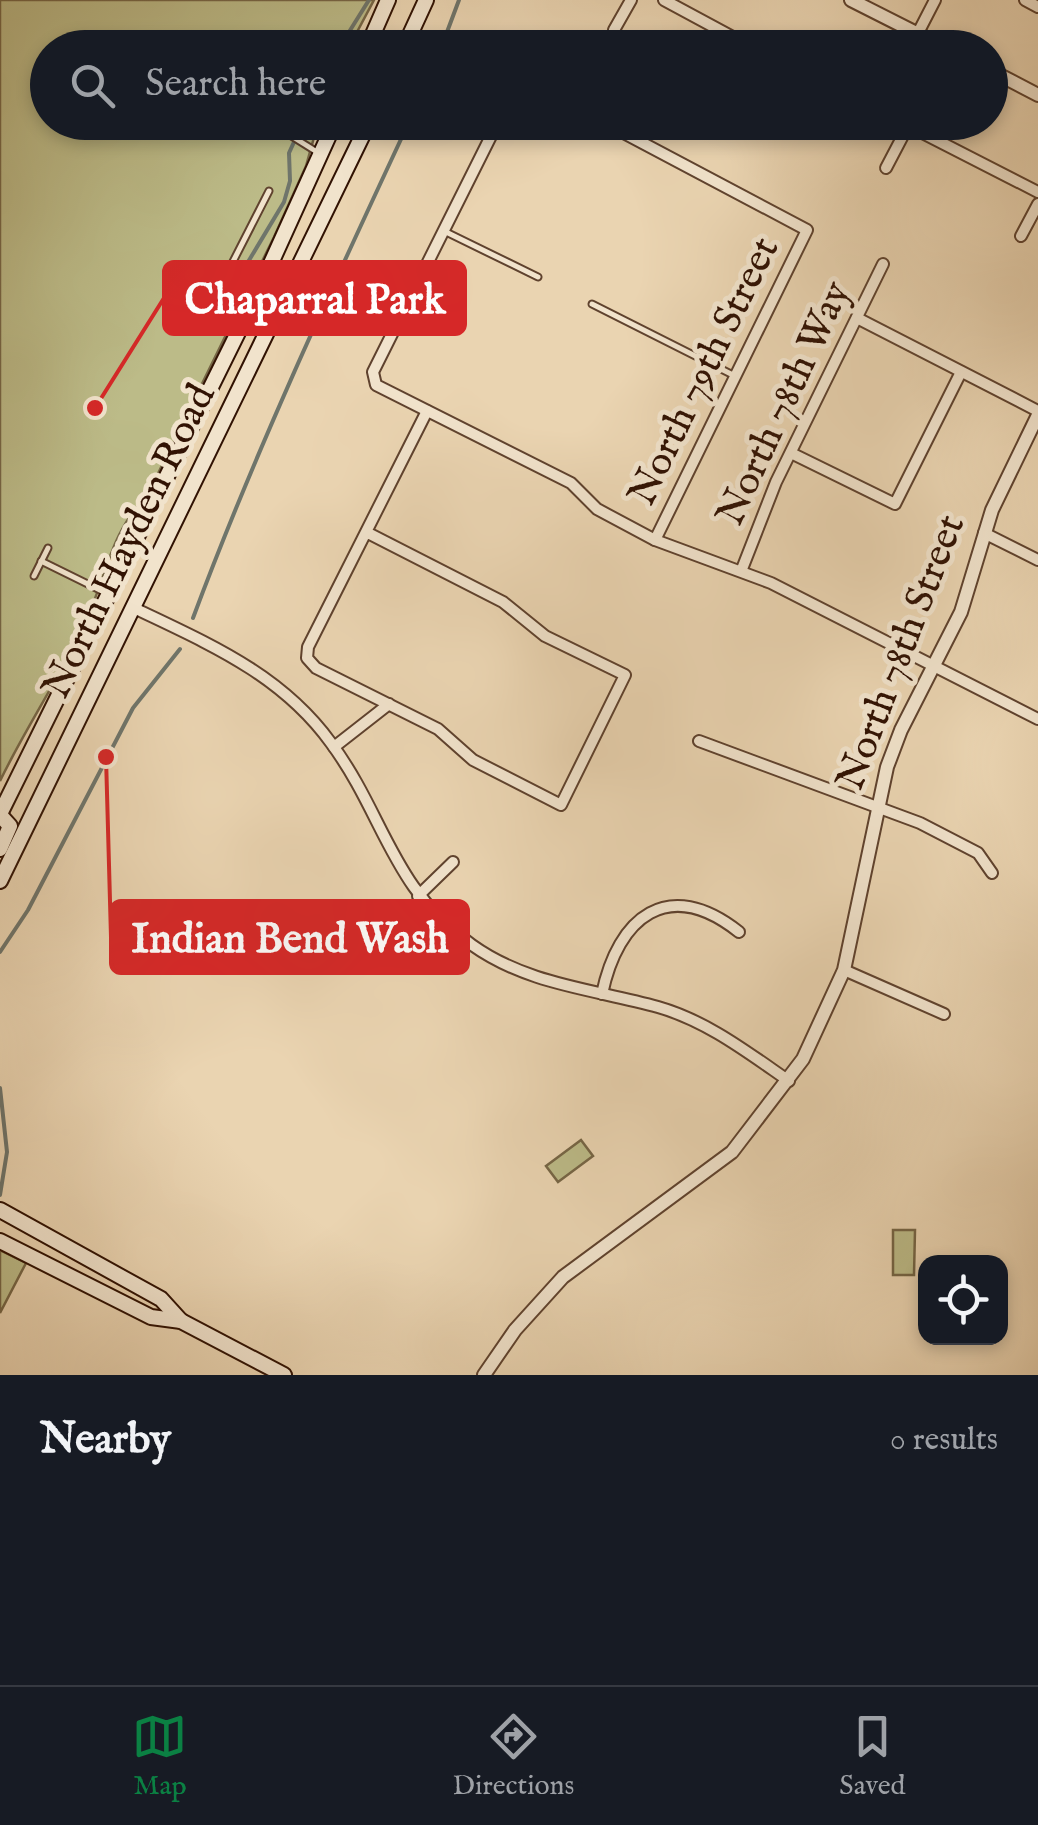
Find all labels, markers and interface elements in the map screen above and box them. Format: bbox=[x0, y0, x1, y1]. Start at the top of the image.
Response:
search box bbox=[30, 30, 1008, 140]
icon: search bbox=[65, 58, 120, 113]
text: Search here bbox=[145, 61, 326, 109]
street label: North 79th Street bbox=[618, 229, 792, 515]
callout: Chaparral Park bbox=[164, 262, 465, 334]
street label: North 78th Way bbox=[706, 273, 864, 534]
text: Chaparral Park bbox=[184, 275, 447, 328]
street label: North Hayden Road bbox=[32, 376, 229, 708]
street label: North 78th Street bbox=[826, 508, 978, 798]
callout: Indian Bend Wash bbox=[111, 901, 468, 973]
text: Indian Bend Wash bbox=[131, 914, 449, 967]
map controls bbox=[918, 1255, 1008, 1345]
button: locate bbox=[918, 1255, 1008, 1345]
text: Nearby bbox=[40, 1414, 171, 1467]
text: 0 results bbox=[890, 1420, 998, 1461]
tab: Map bbox=[132, 1709, 187, 1804]
tab: Directions bbox=[452, 1709, 574, 1804]
tab: Saved bbox=[839, 1709, 906, 1804]

